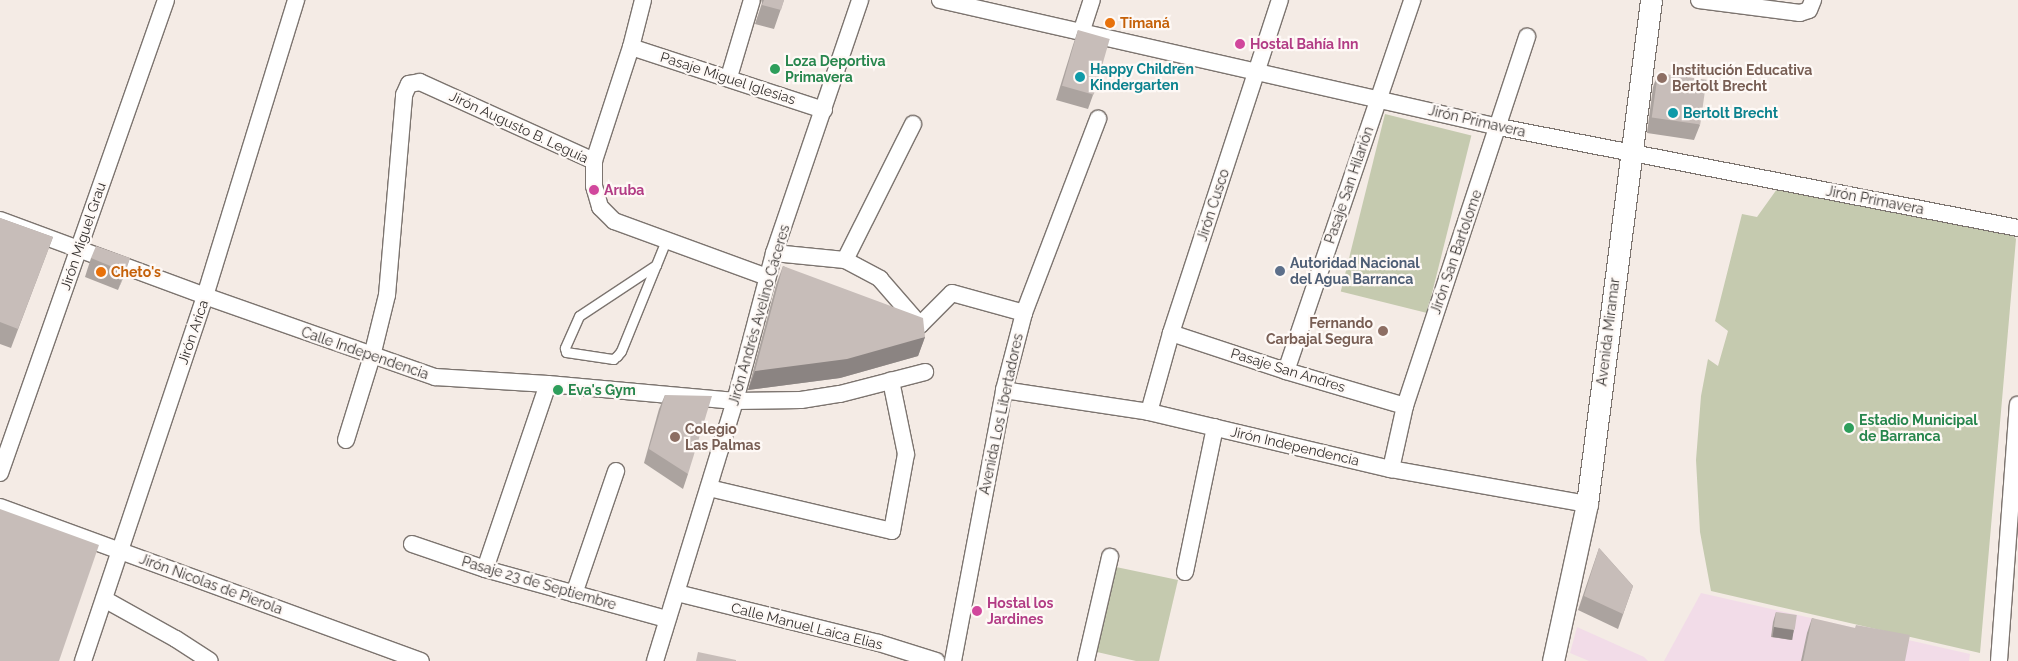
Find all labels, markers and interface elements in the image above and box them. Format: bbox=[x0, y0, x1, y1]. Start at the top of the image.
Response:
place label: Timaná bbox=[1120, 15, 1170, 31]
marker: Timaná bbox=[1104, 17, 1116, 29]
place label: Hostal Bahía Inn bbox=[1250, 36, 1359, 52]
marker: Hostal Bahía Inn bbox=[1234, 38, 1246, 50]
street label: Pasaje Miguel Iglesias bbox=[658, 48, 798, 108]
place label: Loza Deportiva Primavera bbox=[785, 53, 885, 85]
place label: Happy Children Kindergarten bbox=[1090, 61, 1194, 94]
place label: Institución Educativa Bertolt Brecht bbox=[1672, 62, 1812, 94]
marker: Loza Deportiva Primavera bbox=[769, 63, 781, 75]
marker: Happy Children Kindergarten bbox=[1074, 71, 1086, 83]
marker: Institución Educativa Bertolt Brecht bbox=[1656, 72, 1668, 84]
street label: Jirón Augusto B. Leguía bbox=[447, 87, 591, 167]
street label: Jirón Primavera bbox=[1427, 102, 1527, 140]
place label: Bertolt Brecht bbox=[1683, 105, 1778, 121]
marker: Bertolt Brecht bbox=[1667, 107, 1679, 119]
street label: Pasaje San Hilarión bbox=[1321, 124, 1377, 246]
street label: Jirón Cusco bbox=[1193, 167, 1233, 243]
street label: Jirón Miguel Grau bbox=[57, 180, 109, 292]
place label: Aruba bbox=[604, 182, 644, 198]
street label: Jirón Primavera bbox=[1825, 182, 1925, 218]
marker: Aruba bbox=[588, 184, 600, 196]
street label: Jirón San Bartolome bbox=[1427, 188, 1485, 316]
street label: Jirón Andrés Avelino Cáceres bbox=[725, 222, 793, 408]
place label: Autoridad Nacional del Agua Barranca bbox=[1290, 255, 1420, 288]
place label: Cheto's bbox=[111, 264, 161, 280]
marker: Autoridad Nacional del Agua Barranca bbox=[1274, 265, 1286, 277]
marker: Cheto's bbox=[95, 266, 107, 278]
street label: Avenida Miramar bbox=[1593, 277, 1623, 387]
street label: Jirón Arica bbox=[174, 297, 212, 367]
place label: Fernando Carbajal Segura bbox=[1266, 315, 1373, 348]
street label: Calle Independencia bbox=[299, 323, 431, 383]
marker: Fernando Carbajal Segura bbox=[1377, 325, 1389, 337]
street label: Avenida Los Libertadores bbox=[976, 332, 1026, 496]
street label: Pasaje San Andres bbox=[1228, 345, 1348, 395]
place label: Eva's Gym bbox=[568, 382, 636, 398]
marker: Eva's Gym bbox=[552, 384, 564, 396]
place label: Estadio Municipal de Barranca bbox=[1859, 412, 1978, 444]
place label: Colegio Las Palmas bbox=[685, 421, 761, 454]
marker: Estadio Municipal de Barranca bbox=[1843, 422, 1855, 434]
street label: Jirón Independencia bbox=[1229, 423, 1361, 469]
marker: Colegio Las Palmas bbox=[669, 431, 681, 443]
street label: Jirón Nicolas de Pierola bbox=[137, 550, 285, 618]
street label: Pasaje 23 de Septiembre bbox=[460, 553, 618, 613]
place label: Hostal los Jardines bbox=[987, 595, 1054, 628]
street label: Calle Manuel Laica Elias bbox=[729, 599, 885, 653]
marker: Hostal los Jardines bbox=[971, 605, 983, 617]

